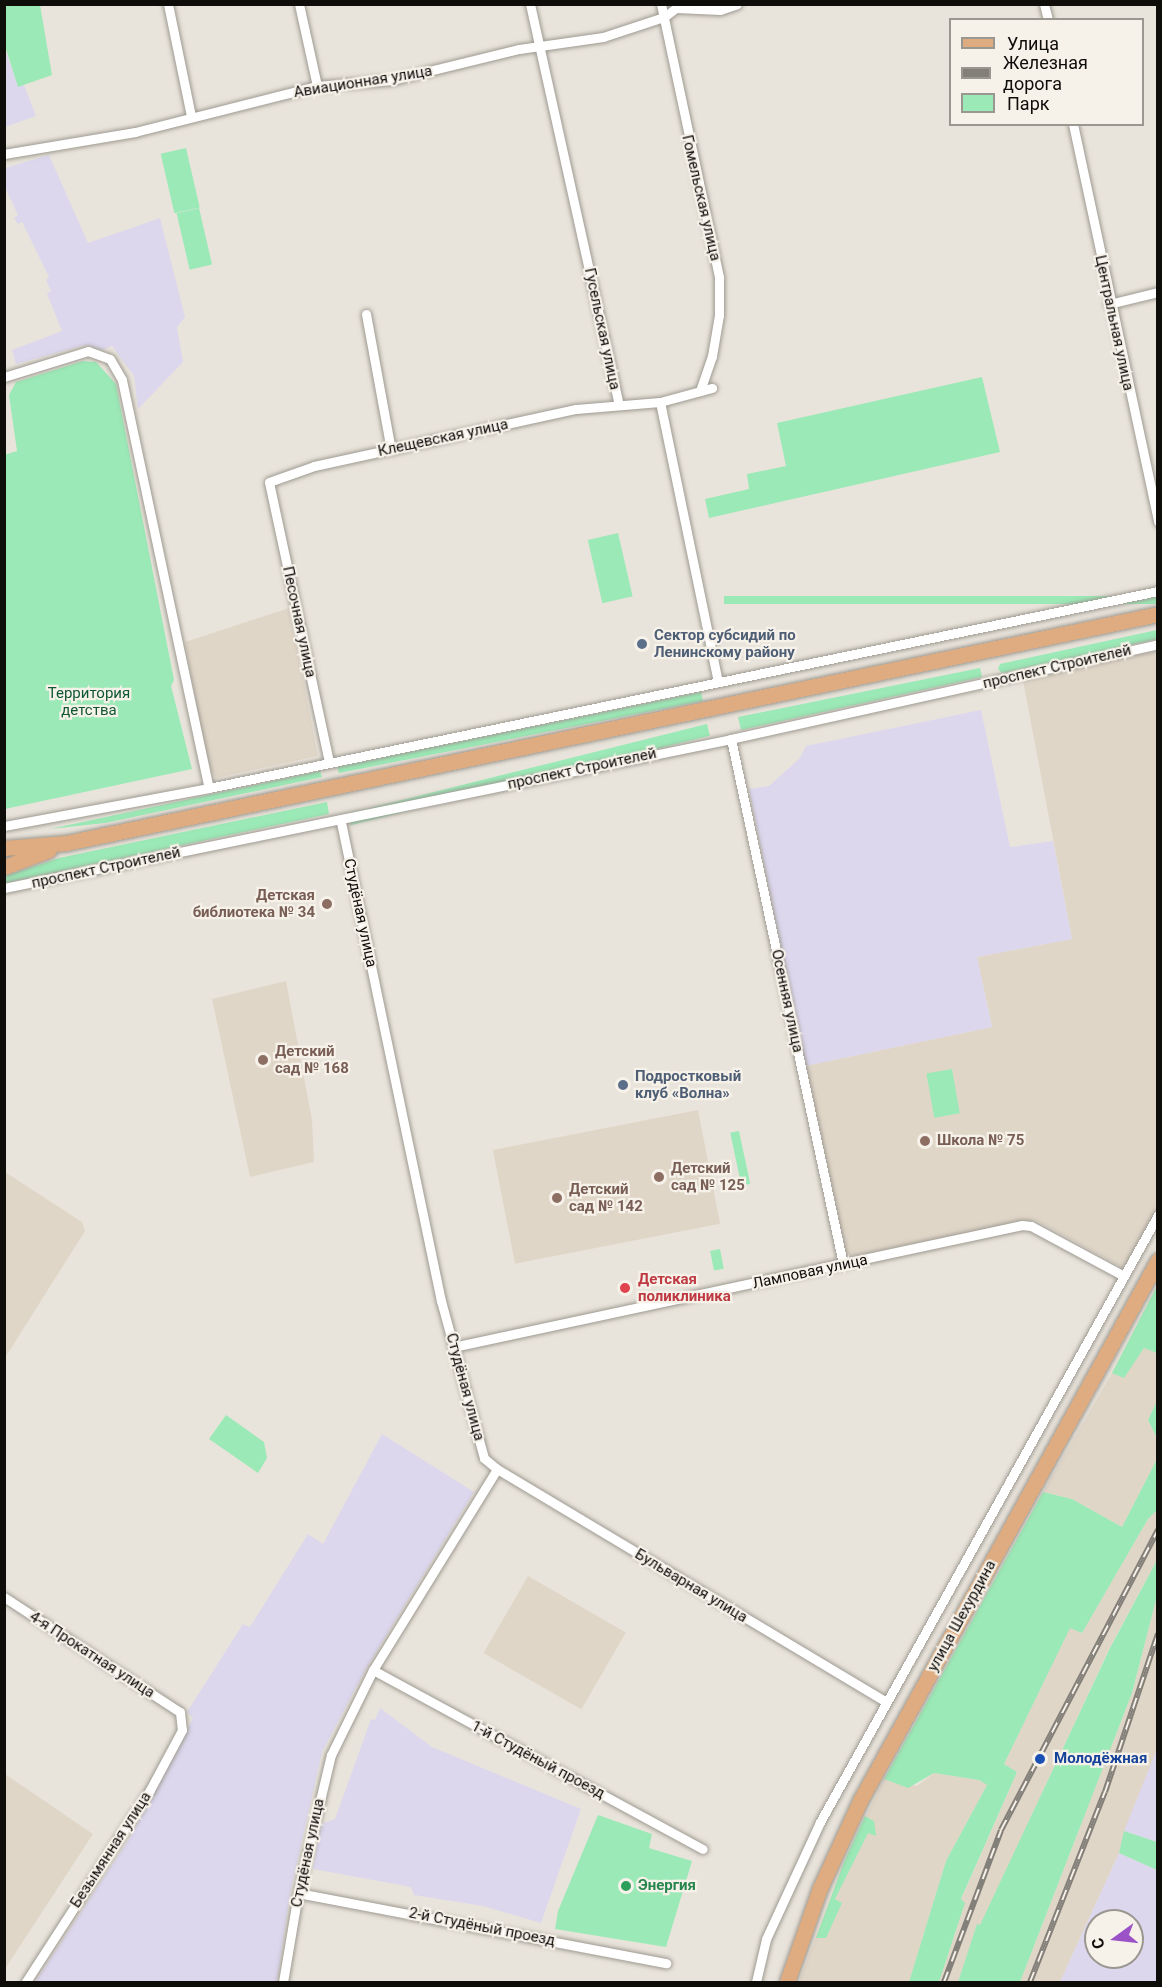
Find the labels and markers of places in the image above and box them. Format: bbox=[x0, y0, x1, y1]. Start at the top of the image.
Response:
place label: Сектор субсидий по Ленинскому району bbox=[654, 626, 796, 661]
marker: Сектор субсидий по Ленинскому району bbox=[635, 637, 649, 651]
place label: Детская библиотека № 34 bbox=[193, 886, 315, 921]
marker: Детская библиотека № 34 bbox=[320, 897, 334, 911]
place label: Детский сад № 168 bbox=[275, 1042, 349, 1077]
marker: Детский сад № 168 bbox=[256, 1053, 270, 1067]
place label: Подростковый клуб «Волна» bbox=[635, 1067, 741, 1102]
marker: Подростковый клуб «Волна» bbox=[616, 1078, 630, 1092]
place label: Школа № 75 bbox=[937, 1132, 1024, 1150]
marker: Школа № 75 bbox=[918, 1134, 932, 1148]
place label: Детский сад № 125 bbox=[671, 1159, 745, 1194]
marker: Детский сад № 125 bbox=[652, 1170, 666, 1184]
place label: Детский сад № 142 bbox=[569, 1180, 643, 1215]
marker: Детский сад № 142 bbox=[550, 1191, 564, 1205]
place label: Детская поликлиника bbox=[638, 1270, 731, 1305]
marker: Детская поликлиника bbox=[616, 1279, 634, 1297]
marker: Молодёжная bbox=[1031, 1750, 1049, 1768]
place label: Молодёжная bbox=[1054, 1750, 1147, 1768]
place label: Энергия bbox=[638, 1877, 696, 1895]
marker: Энергия bbox=[619, 1879, 633, 1893]

